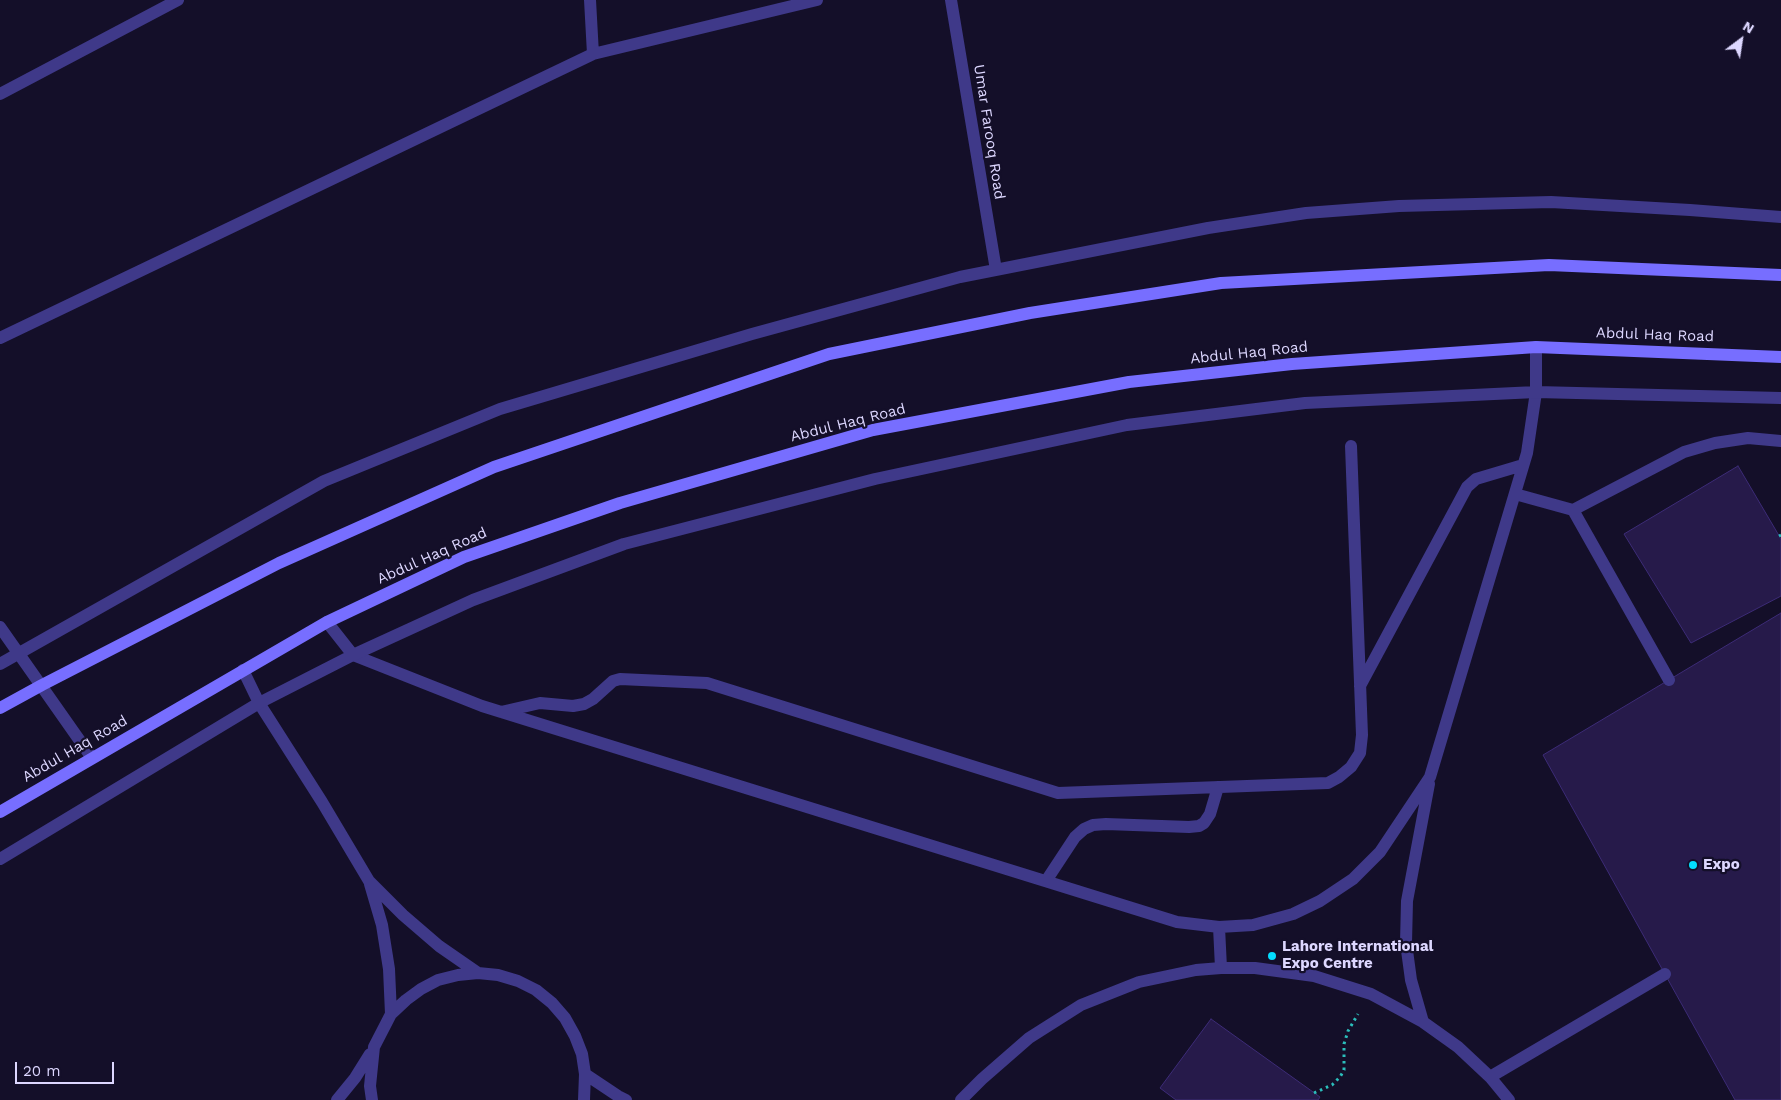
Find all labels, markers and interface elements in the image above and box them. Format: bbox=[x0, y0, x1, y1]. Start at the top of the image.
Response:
north arrow bbox=[1716, 15, 1766, 65]
text: N bbox=[1740, 18, 1757, 37]
street label: Umar Farooq Road bbox=[969, 63, 1009, 201]
street label: Abdul Haq Road bbox=[1596, 324, 1714, 346]
street label: Abdul Haq Road bbox=[1189, 338, 1309, 368]
street label: Abdul Haq Road bbox=[788, 400, 908, 446]
street label: Abdul Haq Road bbox=[374, 524, 490, 588]
street label: Abdul Haq Road bbox=[19, 712, 131, 786]
place label: Expo bbox=[1703, 856, 1740, 874]
marker: Expo bbox=[1687, 859, 1699, 871]
place label: Lahore International Expo Centre bbox=[1282, 938, 1433, 973]
marker: Lahore International Expo Centre bbox=[1266, 950, 1278, 962]
scale bar bbox=[18, 1052, 116, 1084]
text: 20 m bbox=[23, 1062, 61, 1080]

